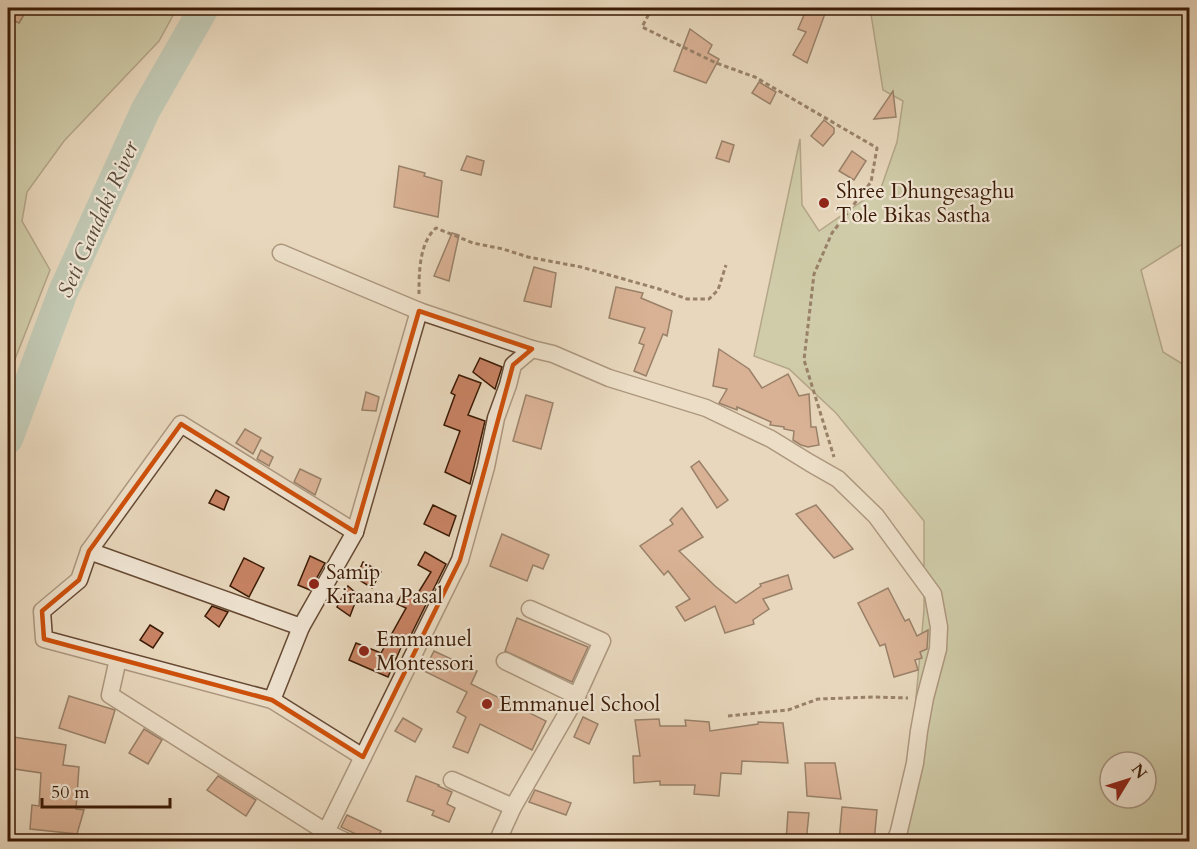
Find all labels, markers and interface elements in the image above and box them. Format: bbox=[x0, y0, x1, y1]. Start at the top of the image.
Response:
water label: Seti Gandaki River bbox=[50, 136, 146, 302]
place label: Shree Dhungesaghu Tole Bikas Sastha bbox=[836, 177, 1015, 230]
marker: Shree Dhungesaghu Tole Bikas Sastha bbox=[817, 196, 831, 210]
place label: Samip Kiraana Pasal bbox=[326, 558, 443, 611]
marker: Samip Kiraana Pasal bbox=[307, 577, 321, 591]
place label: Emmanuel Montessori bbox=[376, 625, 474, 678]
marker: Emmanuel Montessori bbox=[357, 644, 371, 658]
place label: Emmanuel School bbox=[499, 690, 660, 719]
marker: Emmanuel School bbox=[480, 697, 494, 711]
north arrow bbox=[1098, 750, 1158, 810]
text: N bbox=[1126, 759, 1152, 784]
scale bar bbox=[42, 771, 170, 809]
text: 50 m bbox=[51, 780, 90, 805]

